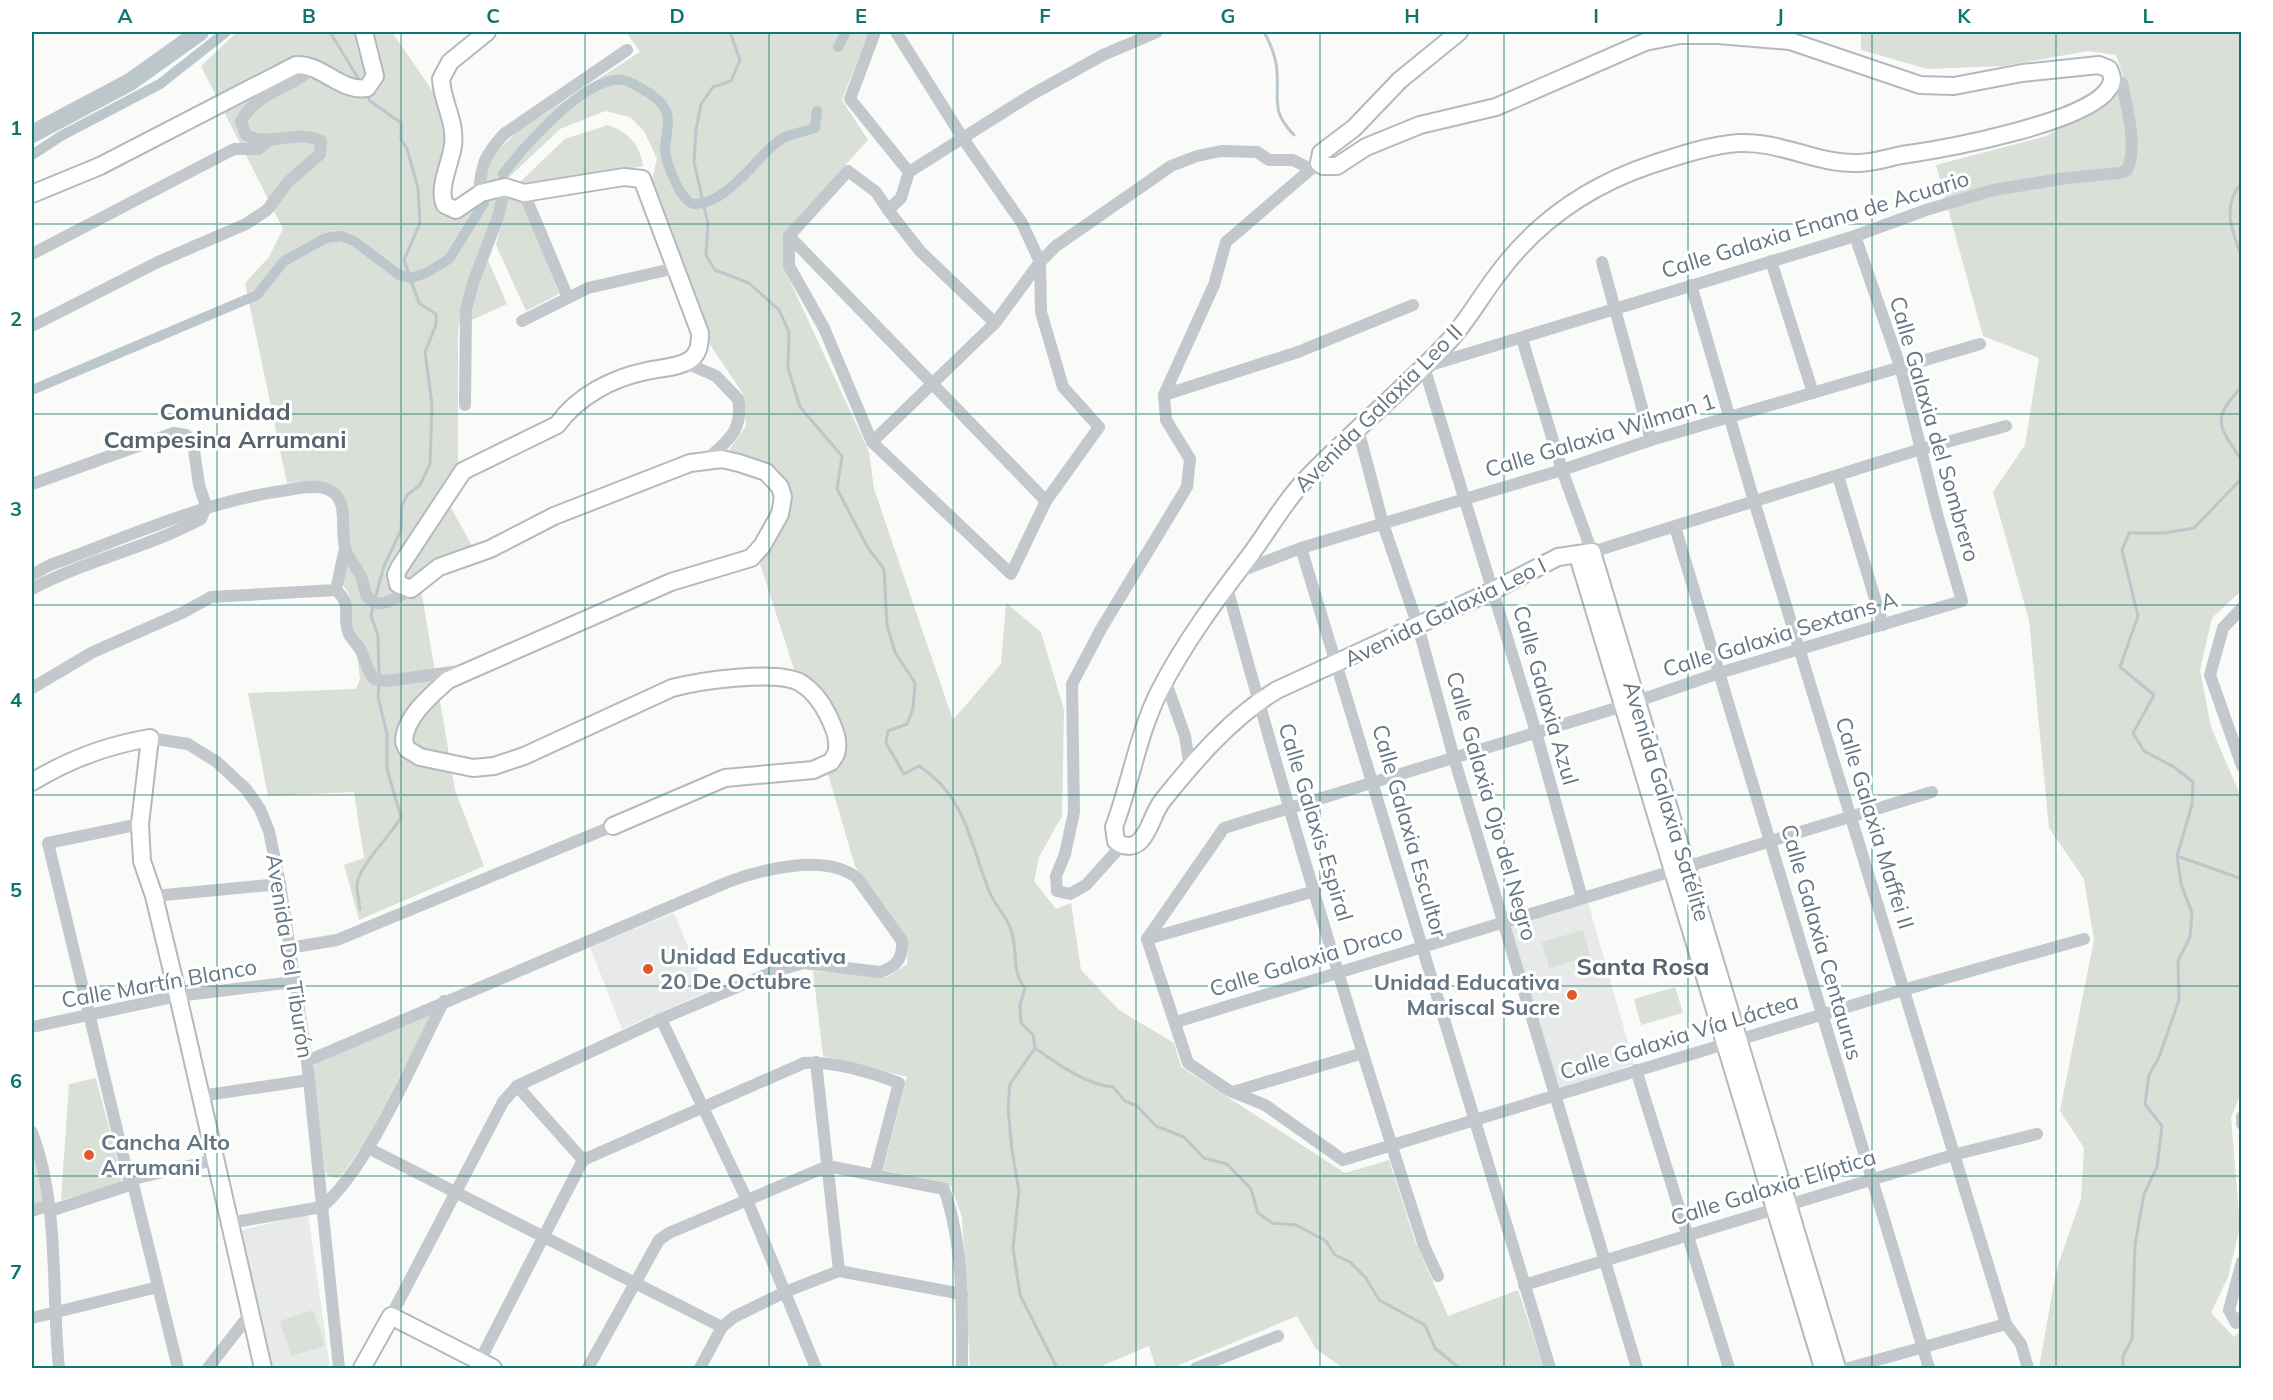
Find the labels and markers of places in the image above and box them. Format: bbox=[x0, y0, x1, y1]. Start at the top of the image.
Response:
place label: Unidad Educativa 20 De Octubre bbox=[660, 942, 846, 995]
marker: Unidad Educativa 20 De Octubre bbox=[641, 962, 655, 976]
place label: Unidad Educativa Mariscal Sucre bbox=[1374, 968, 1560, 1021]
marker: Unidad Educativa Mariscal Sucre bbox=[1565, 988, 1579, 1002]
place label: Cancha Alto Arrumani bbox=[101, 1128, 230, 1181]
marker: Cancha Alto Arrumani bbox=[82, 1148, 96, 1162]

